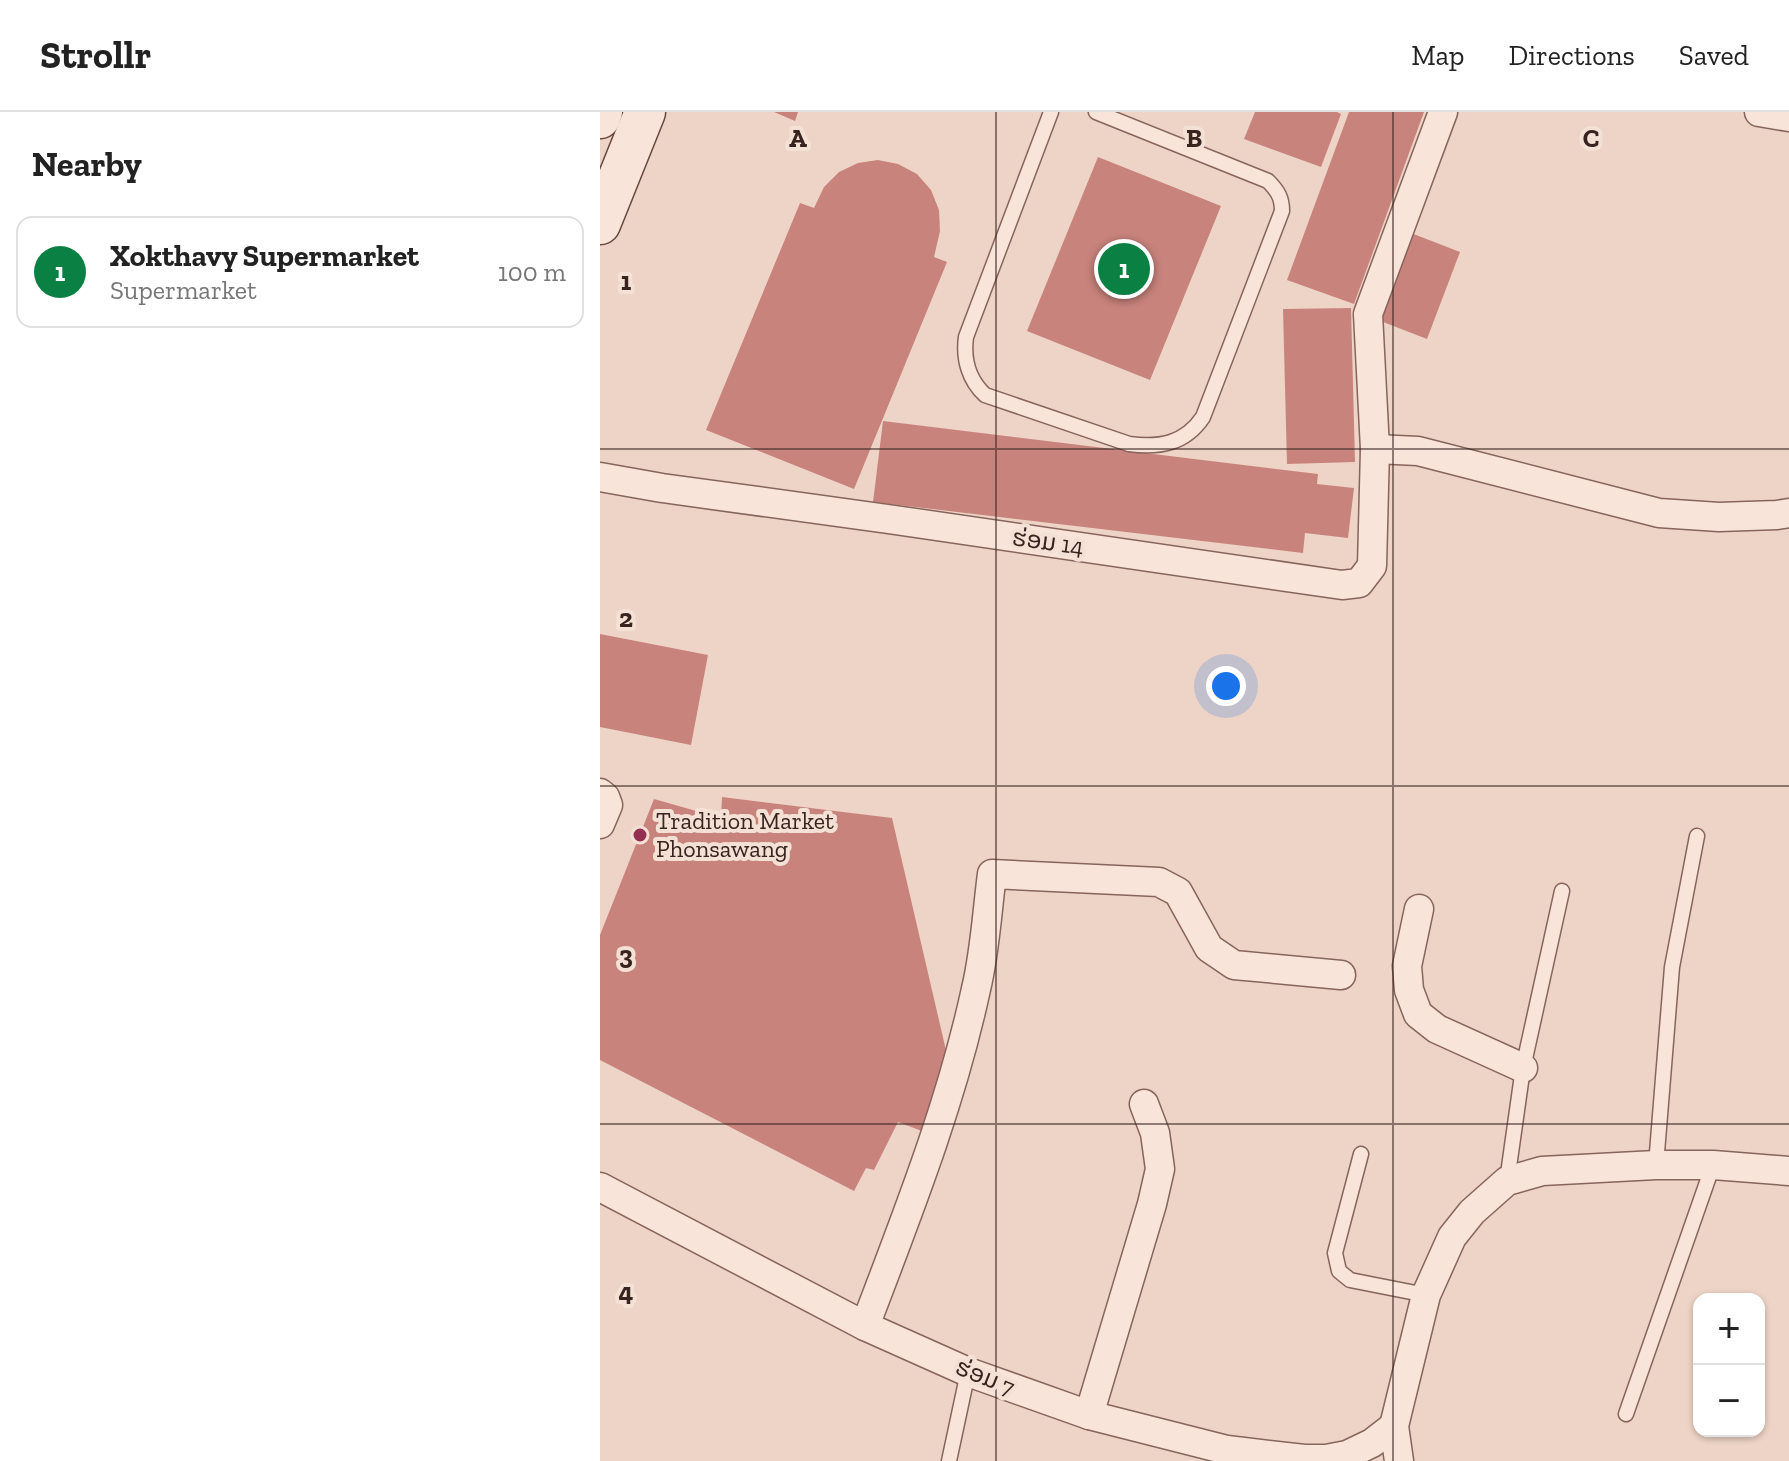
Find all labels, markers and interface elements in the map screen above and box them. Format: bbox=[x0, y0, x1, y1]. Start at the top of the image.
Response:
text: Strollr bbox=[40, 32, 151, 78]
text: Map bbox=[1411, 39, 1464, 72]
text: Directions bbox=[1508, 39, 1635, 72]
text: Saved bbox=[1679, 39, 1749, 72]
text: A bbox=[789, 122, 807, 154]
text: B bbox=[1186, 122, 1202, 154]
text: C bbox=[1583, 122, 1599, 154]
text: Nearby bbox=[32, 144, 142, 185]
text: Xokthavy Supermarket bbox=[110, 238, 419, 274]
pin: 1 bbox=[1098, 239, 1150, 299]
text: 1 bbox=[55, 256, 65, 288]
text: 100 m bbox=[498, 256, 566, 288]
text: 1 bbox=[621, 265, 632, 297]
text: Supermarket bbox=[110, 274, 257, 306]
street label: ຮ່ອມ 14 bbox=[1010, 522, 1086, 561]
text: 2 bbox=[619, 602, 633, 634]
your location bbox=[1206, 666, 1246, 706]
place label: Tradition Market Phonsawang bbox=[656, 806, 834, 863]
marker: Tradition Market Phonsawang bbox=[631, 826, 649, 844]
text: 3 bbox=[619, 939, 633, 971]
text: 4 bbox=[619, 1276, 634, 1308]
map controls bbox=[1693, 1293, 1765, 1437]
button: + bbox=[1693, 1293, 1765, 1365]
street label: ຮ່ອມ 7 bbox=[951, 1352, 1019, 1401]
button: − bbox=[1693, 1365, 1765, 1437]

